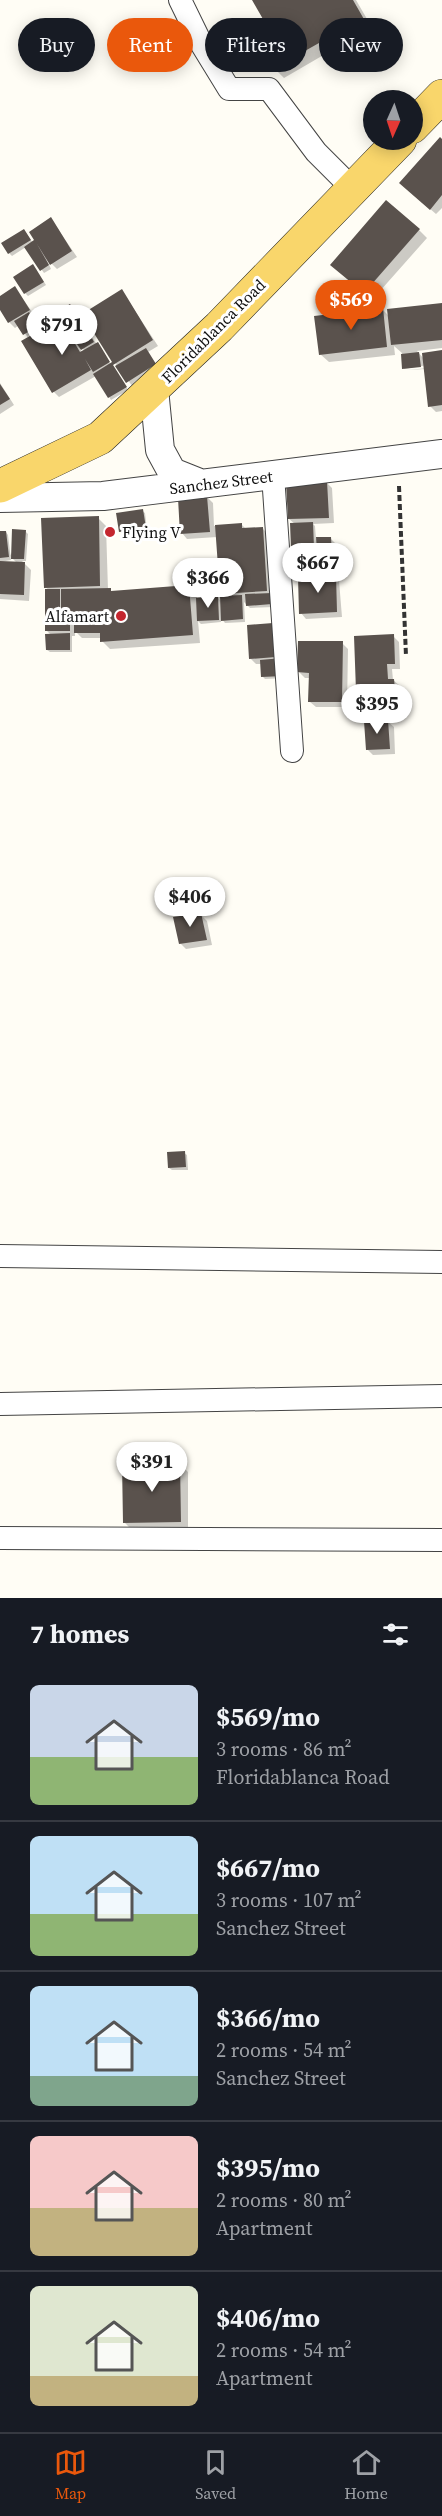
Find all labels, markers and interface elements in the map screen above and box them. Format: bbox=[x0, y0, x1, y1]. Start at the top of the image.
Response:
chip: Buy bbox=[18, 18, 95, 72]
chip: Rent bbox=[107, 18, 193, 72]
chip: Filters bbox=[205, 18, 307, 72]
chip: New bbox=[319, 18, 403, 72]
north arrow bbox=[363, 90, 423, 150]
map controls bbox=[363, 90, 423, 150]
street label: Floridablanca Road bbox=[156, 274, 270, 388]
pin: $569 bbox=[315, 280, 387, 331]
text: $569 bbox=[329, 285, 373, 313]
pin: $791 bbox=[26, 305, 98, 356]
text: $791 bbox=[40, 310, 84, 338]
street label: Sanchez Street bbox=[168, 465, 275, 499]
place label: Flying V bbox=[122, 521, 181, 543]
marker: Flying V bbox=[103, 525, 117, 539]
pin: $667 bbox=[282, 543, 354, 594]
text: $667 bbox=[296, 548, 340, 576]
pin: $366 bbox=[172, 558, 244, 609]
text: $366 bbox=[186, 563, 230, 591]
place label: Alfamart bbox=[45, 605, 110, 627]
marker: Alfamart bbox=[114, 609, 128, 623]
pin: $395 bbox=[341, 684, 413, 735]
text: $395 bbox=[355, 689, 399, 717]
pin: $406 bbox=[154, 877, 226, 928]
text: $406 bbox=[168, 882, 212, 910]
pin: $391 bbox=[116, 1442, 188, 1493]
text: $391 bbox=[130, 1447, 174, 1475]
text: 7 homes bbox=[30, 1616, 129, 1652]
icon: filters bbox=[379, 1618, 412, 1651]
text: $569/mo bbox=[216, 1699, 320, 1735]
icon: home bbox=[78, 1709, 150, 1781]
text: 3 rooms · 86 m² bbox=[216, 1735, 352, 1763]
text: Floridablanca Road bbox=[216, 1763, 389, 1791]
text: $667/mo bbox=[216, 1850, 320, 1886]
icon: home bbox=[78, 1860, 150, 1932]
text: 3 rooms · 107 m² bbox=[216, 1886, 362, 1914]
text: Sanchez Street bbox=[216, 1914, 346, 1942]
text: $366/mo bbox=[216, 2000, 320, 2036]
icon: home bbox=[78, 2010, 150, 2082]
text: 2 rooms · 54 m² bbox=[216, 2036, 352, 2064]
text: Sanchez Street bbox=[216, 2064, 346, 2092]
text: $395/mo bbox=[216, 2150, 320, 2186]
icon: home bbox=[78, 2160, 150, 2232]
text: 2 rooms · 80 m² bbox=[216, 2186, 352, 2214]
text: Apartment bbox=[216, 2214, 313, 2242]
text: $406/mo bbox=[216, 2300, 320, 2336]
icon: home bbox=[78, 2310, 150, 2382]
text: 2 rooms · 54 m² bbox=[216, 2336, 352, 2364]
text: Apartment bbox=[216, 2364, 313, 2392]
tab: Map bbox=[54, 2446, 87, 2504]
tab: Saved bbox=[195, 2446, 236, 2504]
tab: Home bbox=[344, 2446, 388, 2504]

